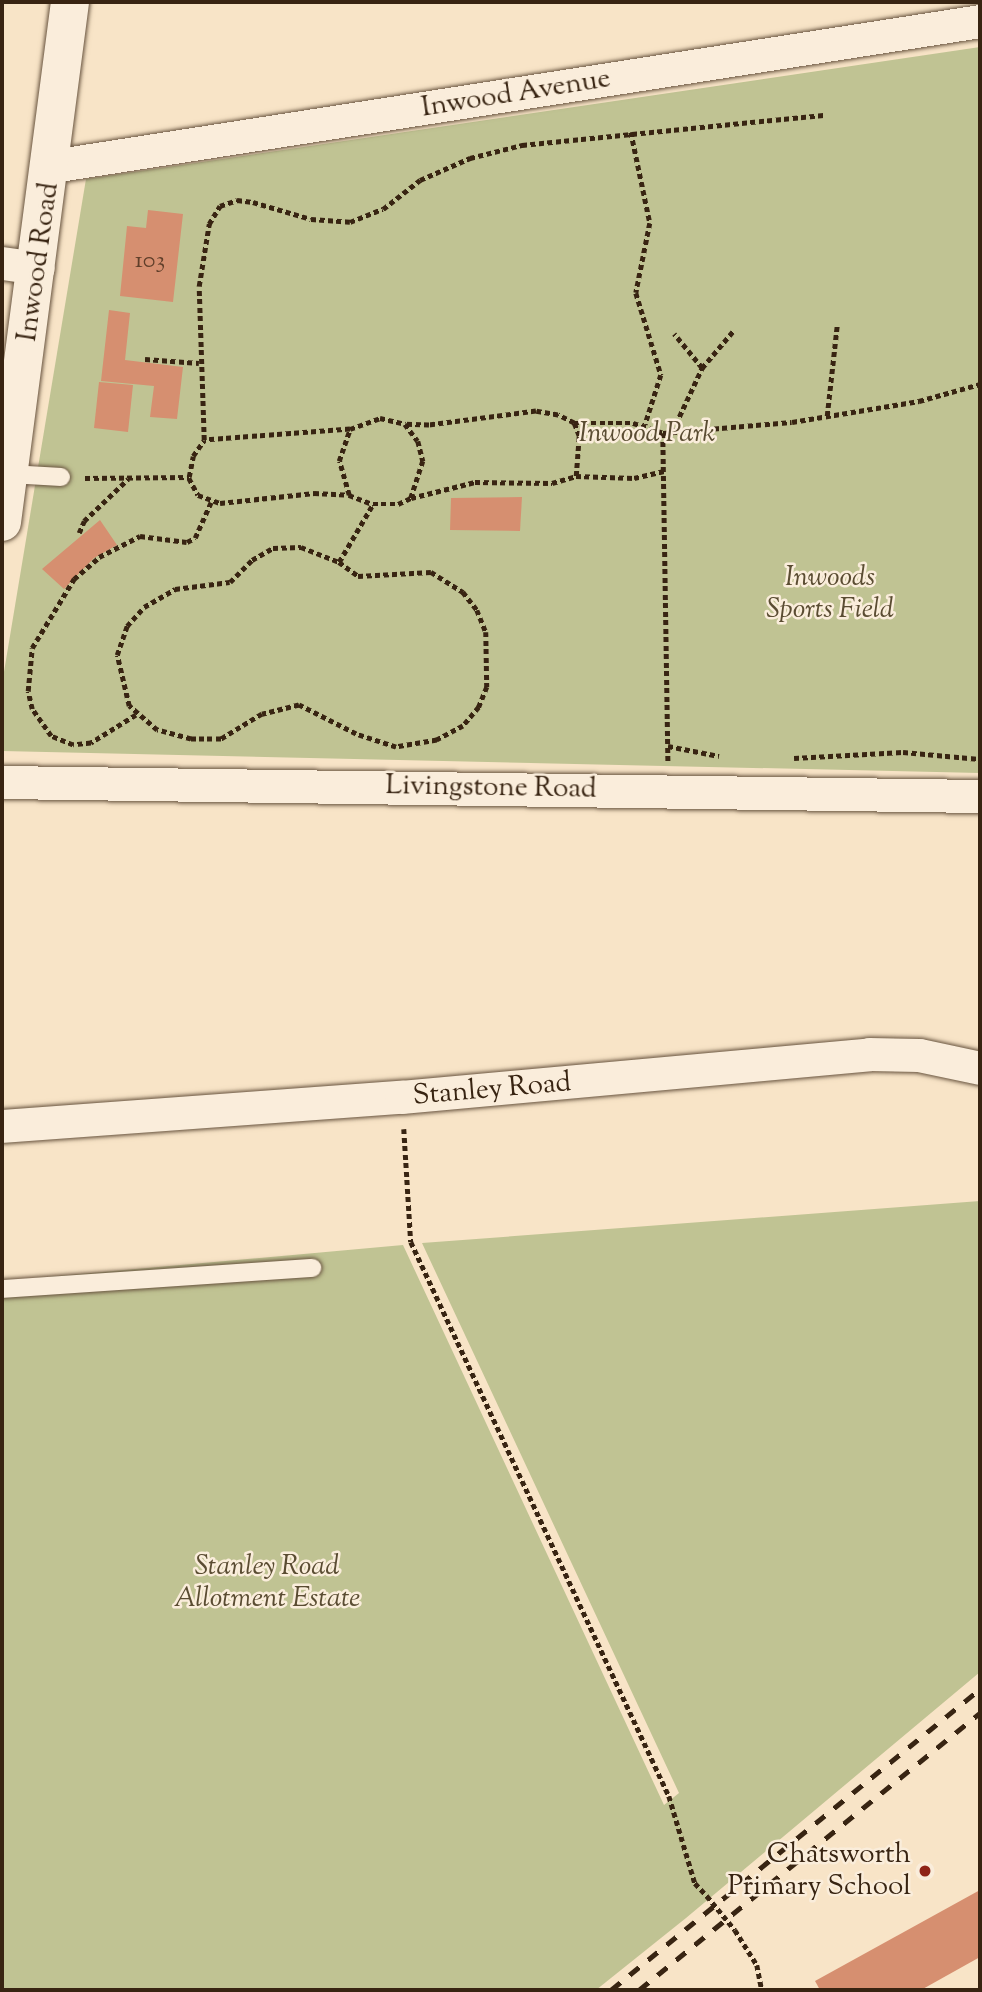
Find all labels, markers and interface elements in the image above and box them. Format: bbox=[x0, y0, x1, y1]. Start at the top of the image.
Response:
street label: Inwood Avenue bbox=[419, 62, 613, 126]
street label: Inwood Road bbox=[11, 180, 67, 344]
house number: 103 bbox=[135, 248, 165, 276]
park label: Inwood Park bbox=[579, 417, 715, 451]
park label: Inwoods Sports Field bbox=[766, 561, 894, 627]
street label: Livingstone Road bbox=[385, 769, 597, 807]
street label: Stanley Road bbox=[411, 1066, 573, 1114]
park label: Stanley Road Allotment Estate bbox=[174, 1550, 360, 1616]
place label: Chatsworth Primary School bbox=[727, 1838, 911, 1904]
marker: Chatsworth Primary School bbox=[917, 1863, 933, 1879]

